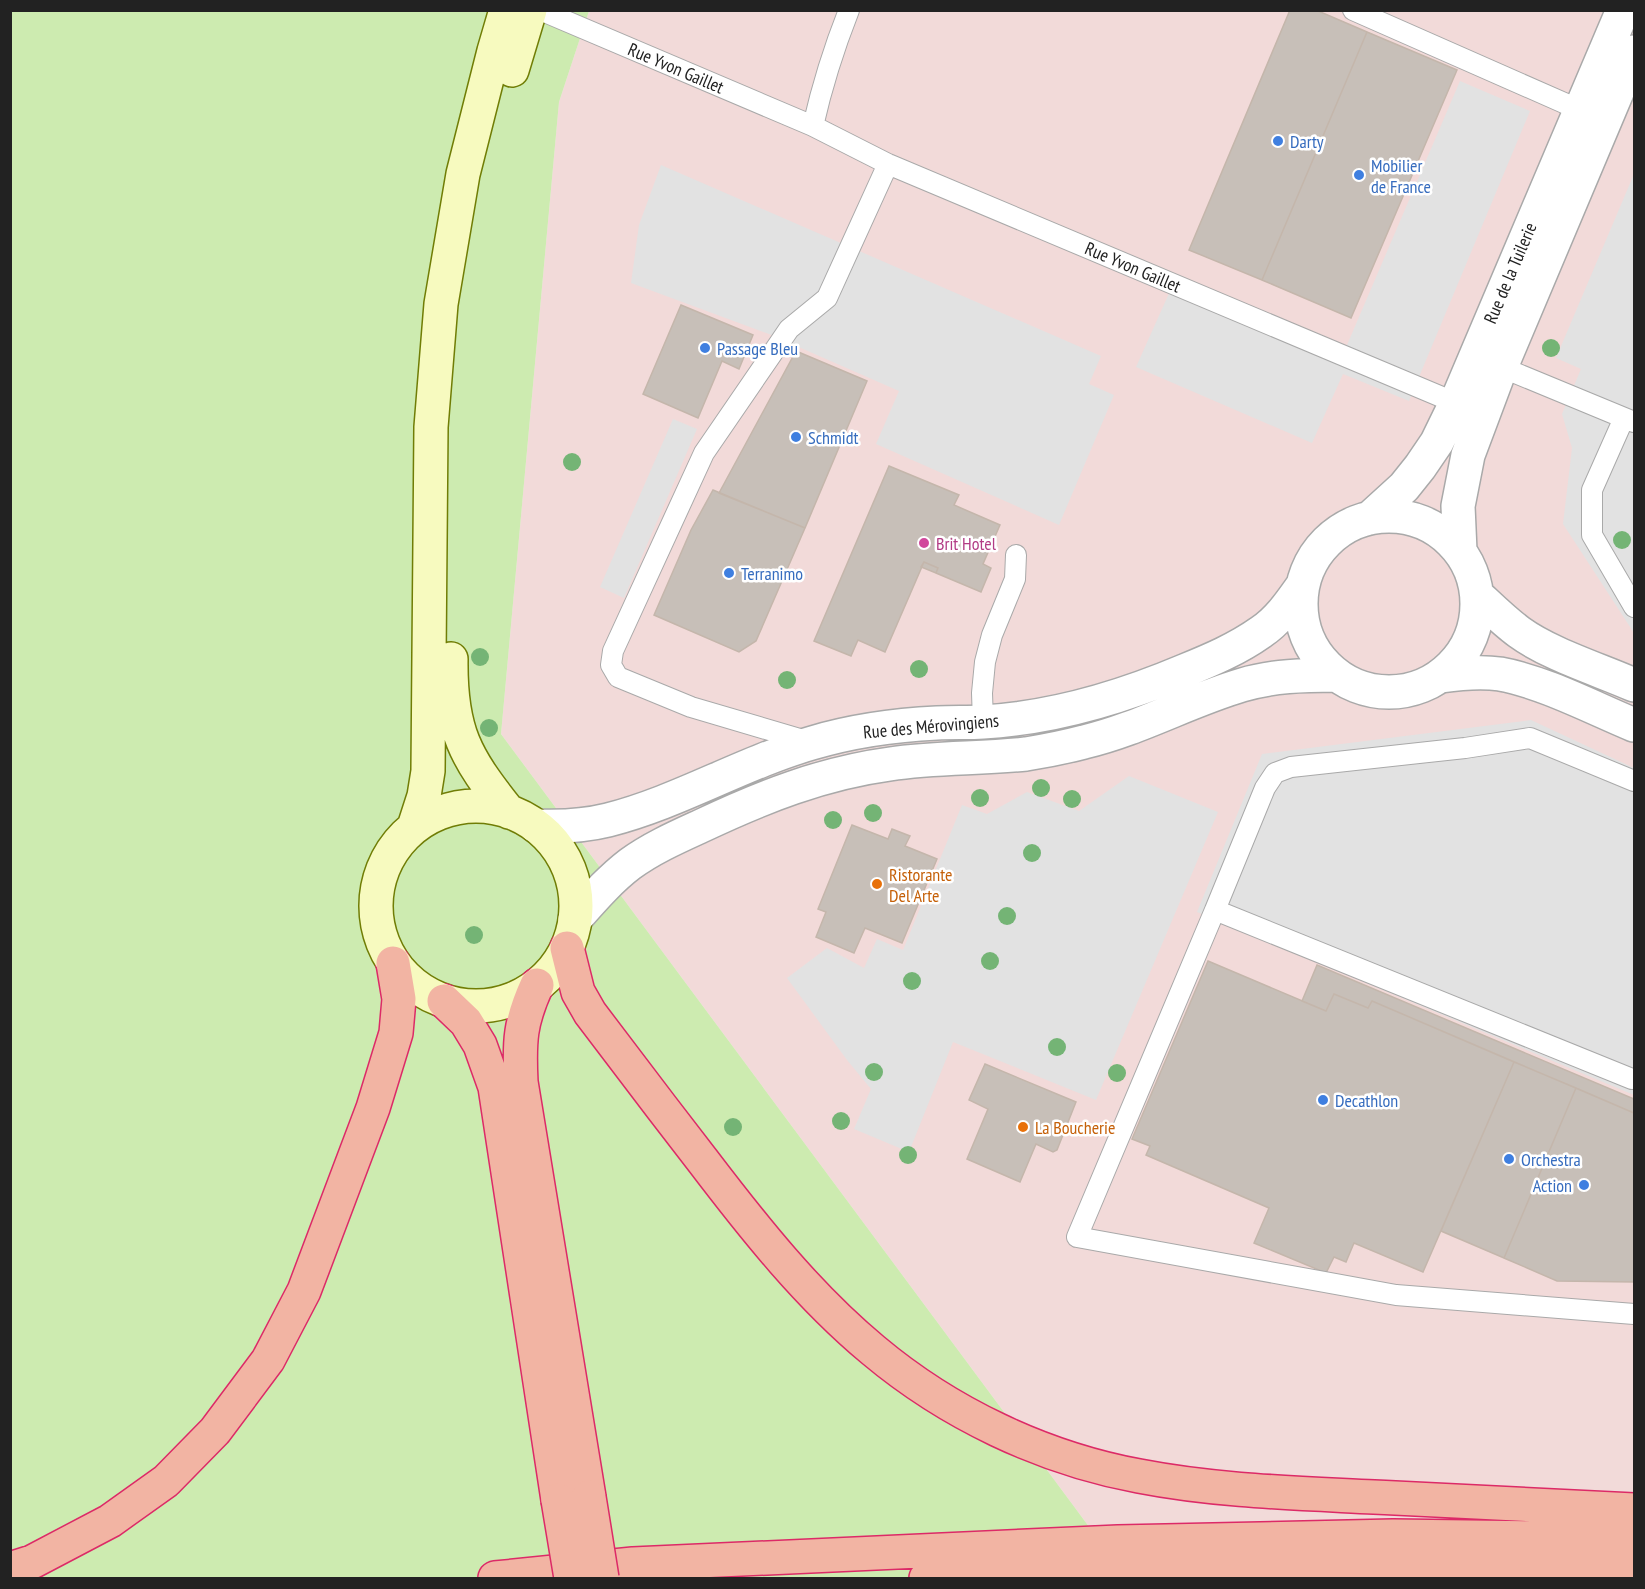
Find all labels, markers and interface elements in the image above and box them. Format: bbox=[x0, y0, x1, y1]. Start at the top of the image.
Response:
street label: Rue Yvon Gaillet bbox=[625, 37, 727, 99]
place label: Darty bbox=[1290, 130, 1324, 153]
marker: Darty bbox=[1271, 134, 1285, 148]
place label: Mobilier de France bbox=[1371, 154, 1431, 198]
marker: Mobilier de France bbox=[1352, 168, 1366, 182]
street label: Rue de la Tuilerie bbox=[1478, 219, 1542, 327]
street label: Rue Yvon Gaillet bbox=[1082, 236, 1184, 298]
place label: Passage Bleu bbox=[717, 337, 798, 360]
marker: Passage Bleu bbox=[698, 341, 712, 355]
place label: Schmidt bbox=[808, 426, 858, 449]
marker: Schmidt bbox=[789, 430, 803, 444]
place label: Brit Hotel bbox=[936, 532, 997, 555]
marker: Brit Hotel bbox=[917, 536, 931, 550]
place label: Terranimo bbox=[741, 562, 803, 585]
marker: Terranimo bbox=[722, 566, 736, 580]
street label: Rue des Mérovingiens bbox=[862, 709, 1000, 743]
place label: Ristorante Del Arte bbox=[889, 863, 953, 907]
marker: Ristorante Del Arte bbox=[870, 877, 884, 891]
place label: Decathlon bbox=[1335, 1089, 1398, 1112]
marker: Decathlon bbox=[1316, 1093, 1330, 1107]
place label: La Boucherie bbox=[1035, 1116, 1115, 1139]
marker: La Boucherie bbox=[1016, 1120, 1030, 1134]
place label: Orchestra bbox=[1521, 1148, 1581, 1171]
marker: Orchestra bbox=[1502, 1152, 1516, 1166]
place label: Action bbox=[1533, 1174, 1572, 1197]
marker: Action bbox=[1577, 1178, 1591, 1192]

